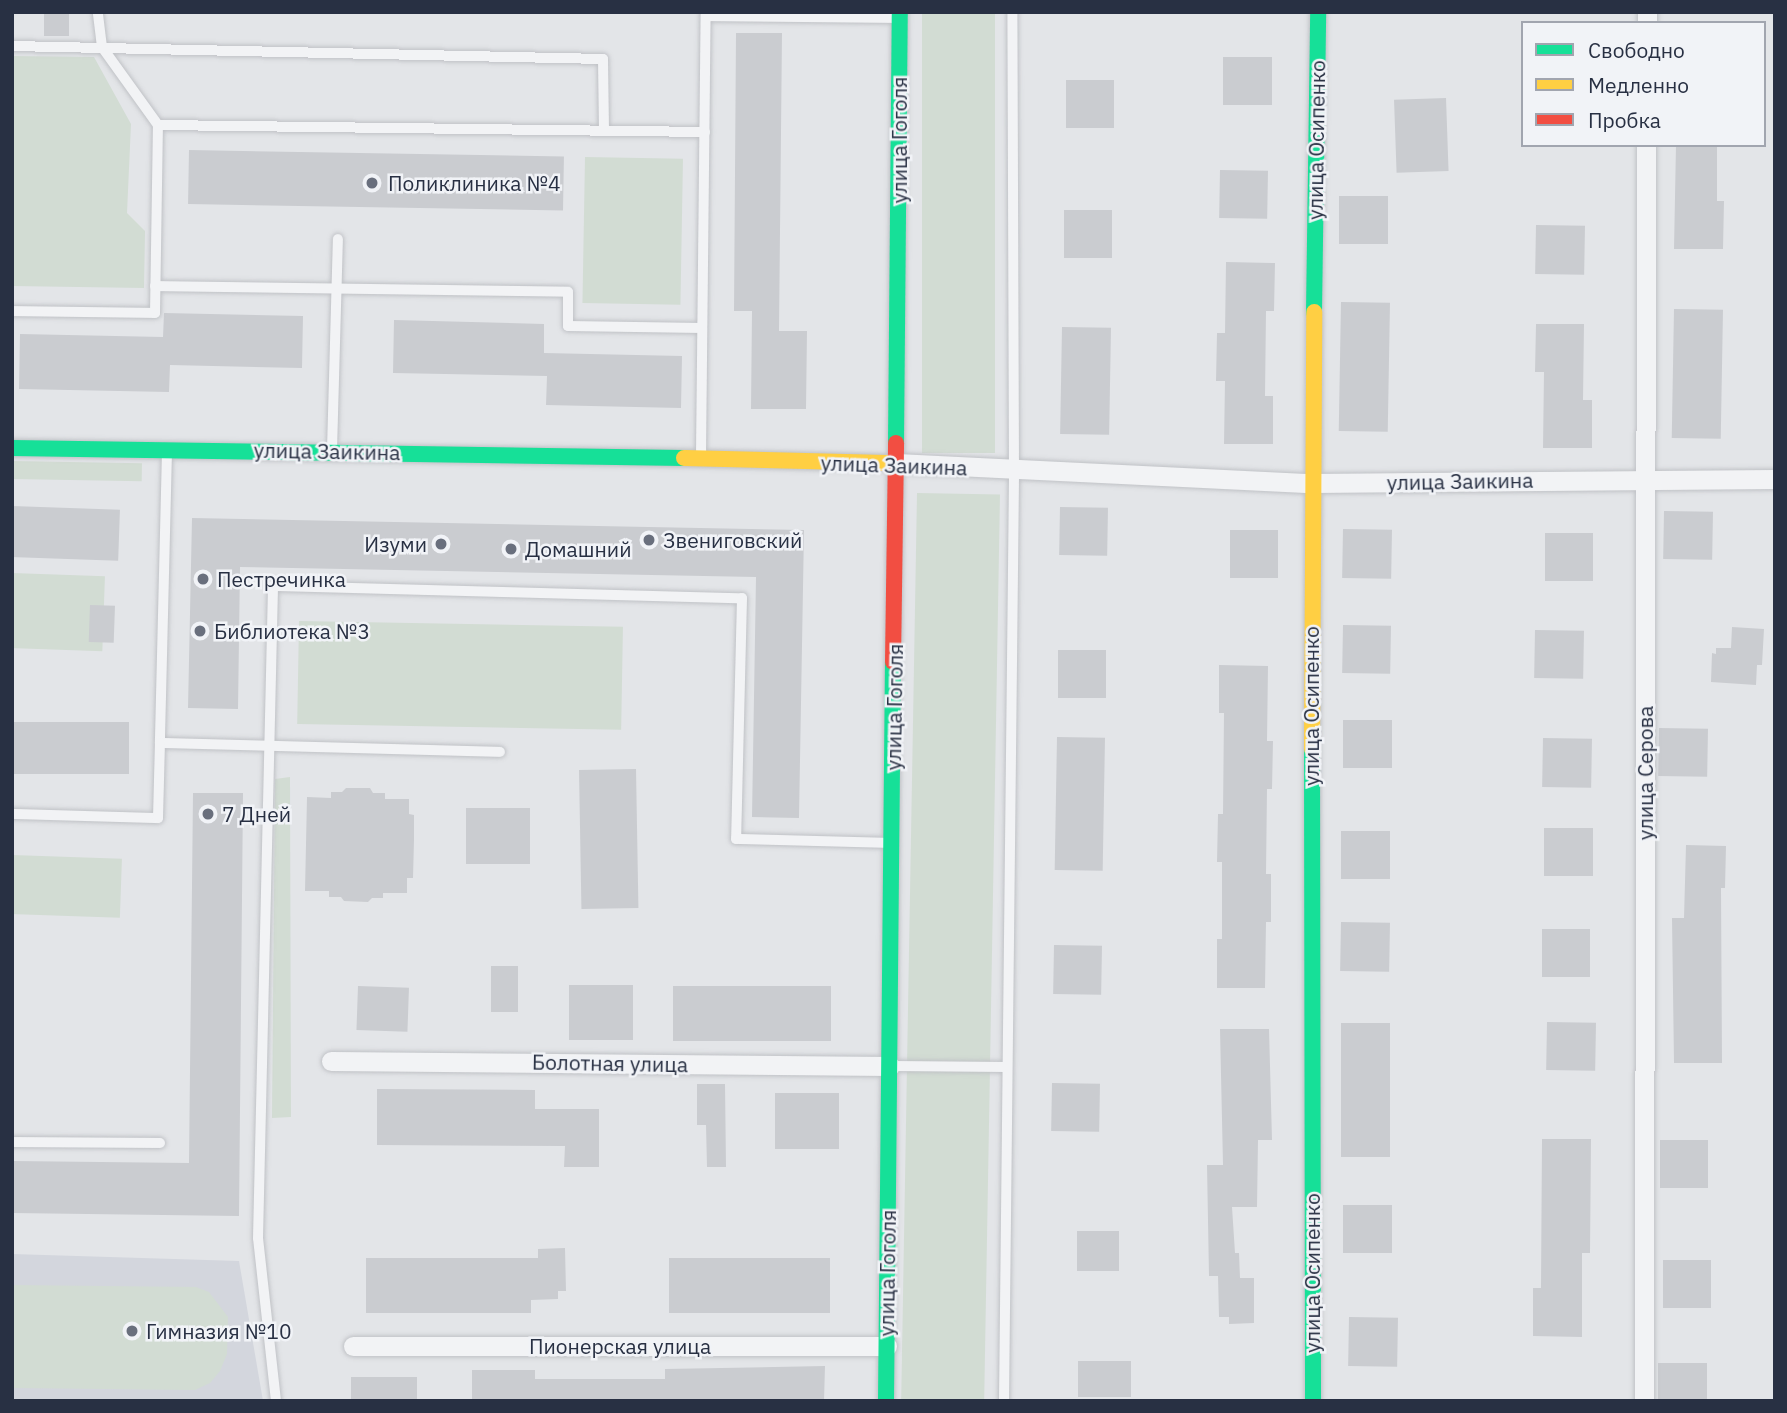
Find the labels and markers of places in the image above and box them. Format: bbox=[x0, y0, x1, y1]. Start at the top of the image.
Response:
place label: Поликлиника №4 bbox=[388, 170, 561, 196]
marker: Поликлиника №4 bbox=[362, 173, 382, 193]
place label: Звениговский bbox=[663, 527, 802, 553]
place label: Изуми bbox=[364, 531, 427, 557]
marker: Звениговский bbox=[641, 532, 657, 548]
marker: Изуми bbox=[433, 536, 449, 552]
place label: Домашний bbox=[525, 536, 632, 562]
marker: Домашний bbox=[503, 541, 519, 557]
place label: Пестречинка bbox=[217, 566, 346, 592]
marker: Пестречинка bbox=[195, 571, 211, 587]
place label: Библиотека №3 bbox=[214, 618, 370, 644]
marker: Библиотека №3 bbox=[192, 623, 208, 639]
place label: 7 Дней bbox=[222, 801, 291, 827]
marker: 7 Дней bbox=[200, 806, 216, 822]
place label: Гимназия №10 bbox=[146, 1318, 292, 1344]
marker: Гимназия №10 bbox=[124, 1323, 140, 1339]

